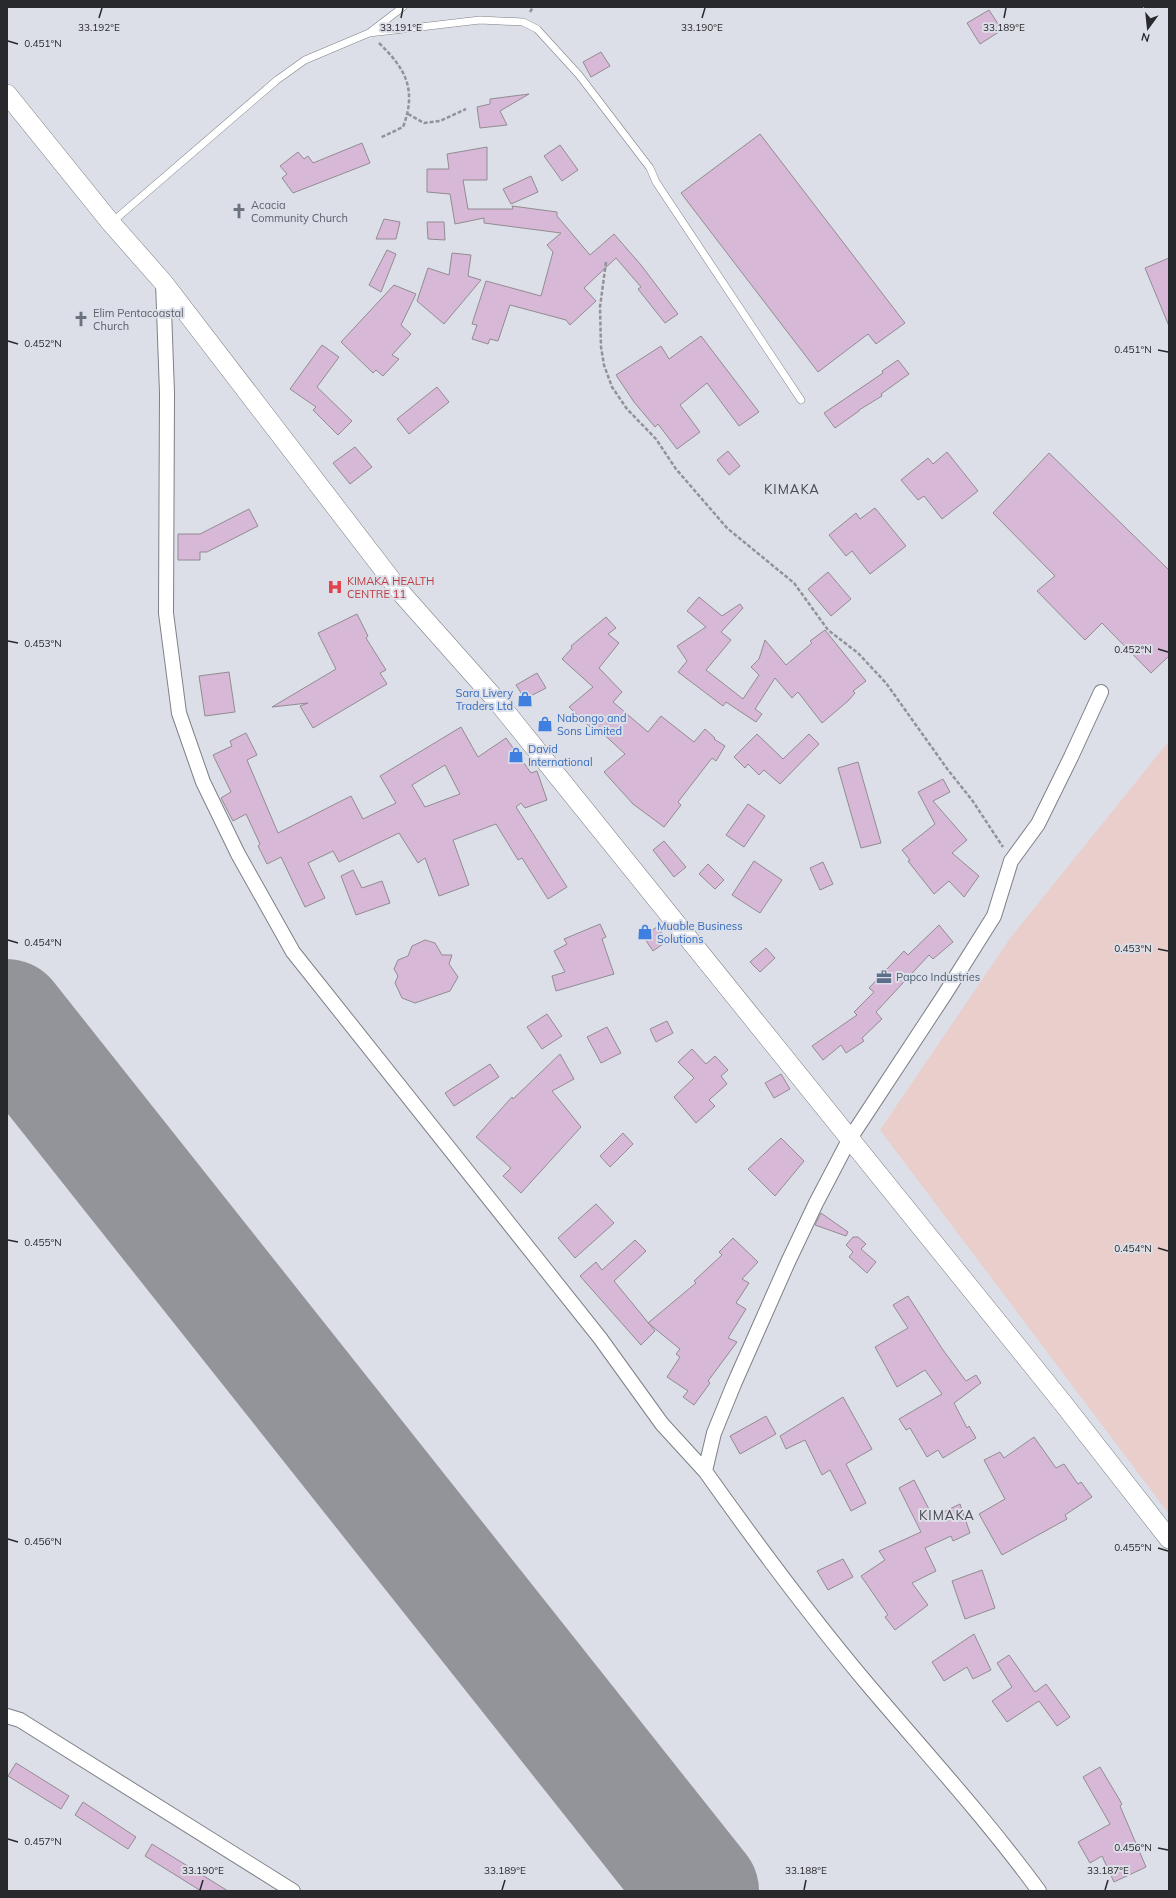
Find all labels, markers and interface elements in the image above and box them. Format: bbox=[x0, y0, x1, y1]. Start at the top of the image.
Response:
north arrow bbox=[1128, 8, 1168, 48]
text: 33.192°E bbox=[78, 21, 120, 34]
text: 33.191°E bbox=[380, 21, 422, 34]
text: 33.190°E bbox=[681, 21, 723, 34]
text: 33.189°E bbox=[983, 21, 1025, 34]
text: N bbox=[1140, 30, 1151, 45]
text: 0.451°N bbox=[24, 37, 62, 50]
place label: Acacia Community Church bbox=[251, 198, 348, 225]
church icon: Acacia Community Church bbox=[230, 202, 248, 220]
place label: Elim Pentacoastal Church bbox=[93, 306, 184, 333]
church icon: Elim Pentacoastal Church bbox=[72, 310, 90, 328]
text: 0.452°N bbox=[24, 337, 62, 350]
text: 0.451°N bbox=[1114, 343, 1152, 356]
district label: KIMAKA bbox=[764, 481, 820, 497]
place label: KIMAKA HEALTH CENTRE 11 bbox=[347, 574, 434, 601]
hospital icon: KIMAKA HEALTH CENTRE 11 bbox=[326, 578, 344, 596]
text: 0.453°N bbox=[24, 637, 62, 650]
text: 0.452°N bbox=[1114, 643, 1152, 656]
place label: Sara Livery Traders Ltd bbox=[456, 686, 513, 713]
shop icon: Sara Livery Traders Ltd bbox=[516, 690, 534, 708]
place label: Nabongo and Sons Limited bbox=[557, 711, 627, 738]
shop icon: Nabongo and Sons Limited bbox=[536, 715, 554, 733]
place label: David International bbox=[528, 742, 593, 769]
shop icon: David International bbox=[507, 746, 525, 764]
place label: Muable Business Solutions bbox=[657, 919, 743, 946]
shop icon: Muable Business Solutions bbox=[636, 923, 654, 941]
text: 0.454°N bbox=[24, 936, 62, 949]
text: 0.453°N bbox=[1114, 942, 1152, 955]
office icon: Papco Industries bbox=[875, 968, 893, 986]
place label: Papco Industries bbox=[896, 970, 980, 984]
text: 0.455°N bbox=[24, 1236, 62, 1249]
text: 0.454°N bbox=[1114, 1242, 1152, 1255]
district label: KIMAKA bbox=[919, 1507, 975, 1523]
text: 0.456°N bbox=[24, 1535, 62, 1548]
text: 0.455°N bbox=[1114, 1541, 1152, 1554]
text: 0.457°N bbox=[24, 1835, 62, 1848]
text: 0.456°N bbox=[1114, 1841, 1152, 1854]
text: 33.190°E bbox=[182, 1864, 224, 1877]
text: 33.189°E bbox=[484, 1864, 526, 1877]
text: 33.188°E bbox=[785, 1864, 827, 1877]
text: 33.187°E bbox=[1087, 1864, 1129, 1877]

